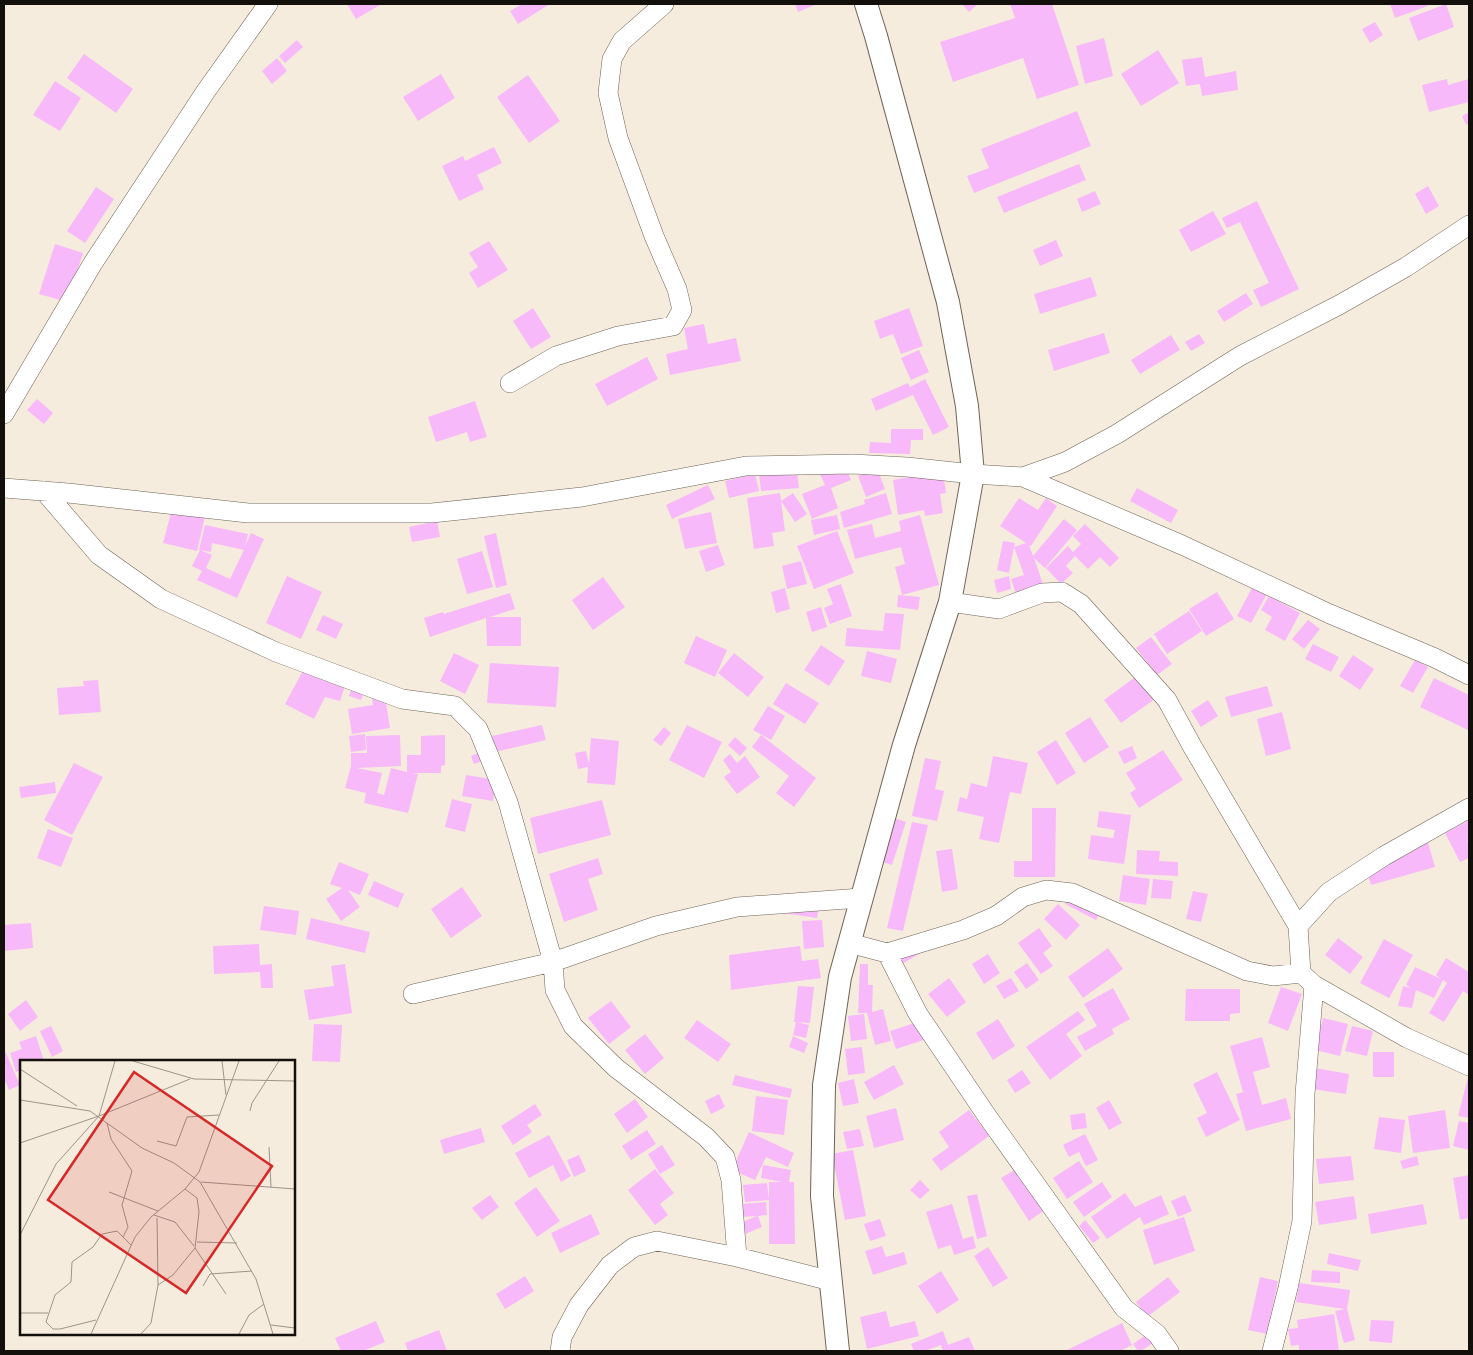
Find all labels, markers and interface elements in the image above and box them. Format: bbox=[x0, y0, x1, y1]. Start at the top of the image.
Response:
inset map bbox=[20, 1060, 295, 1335]

